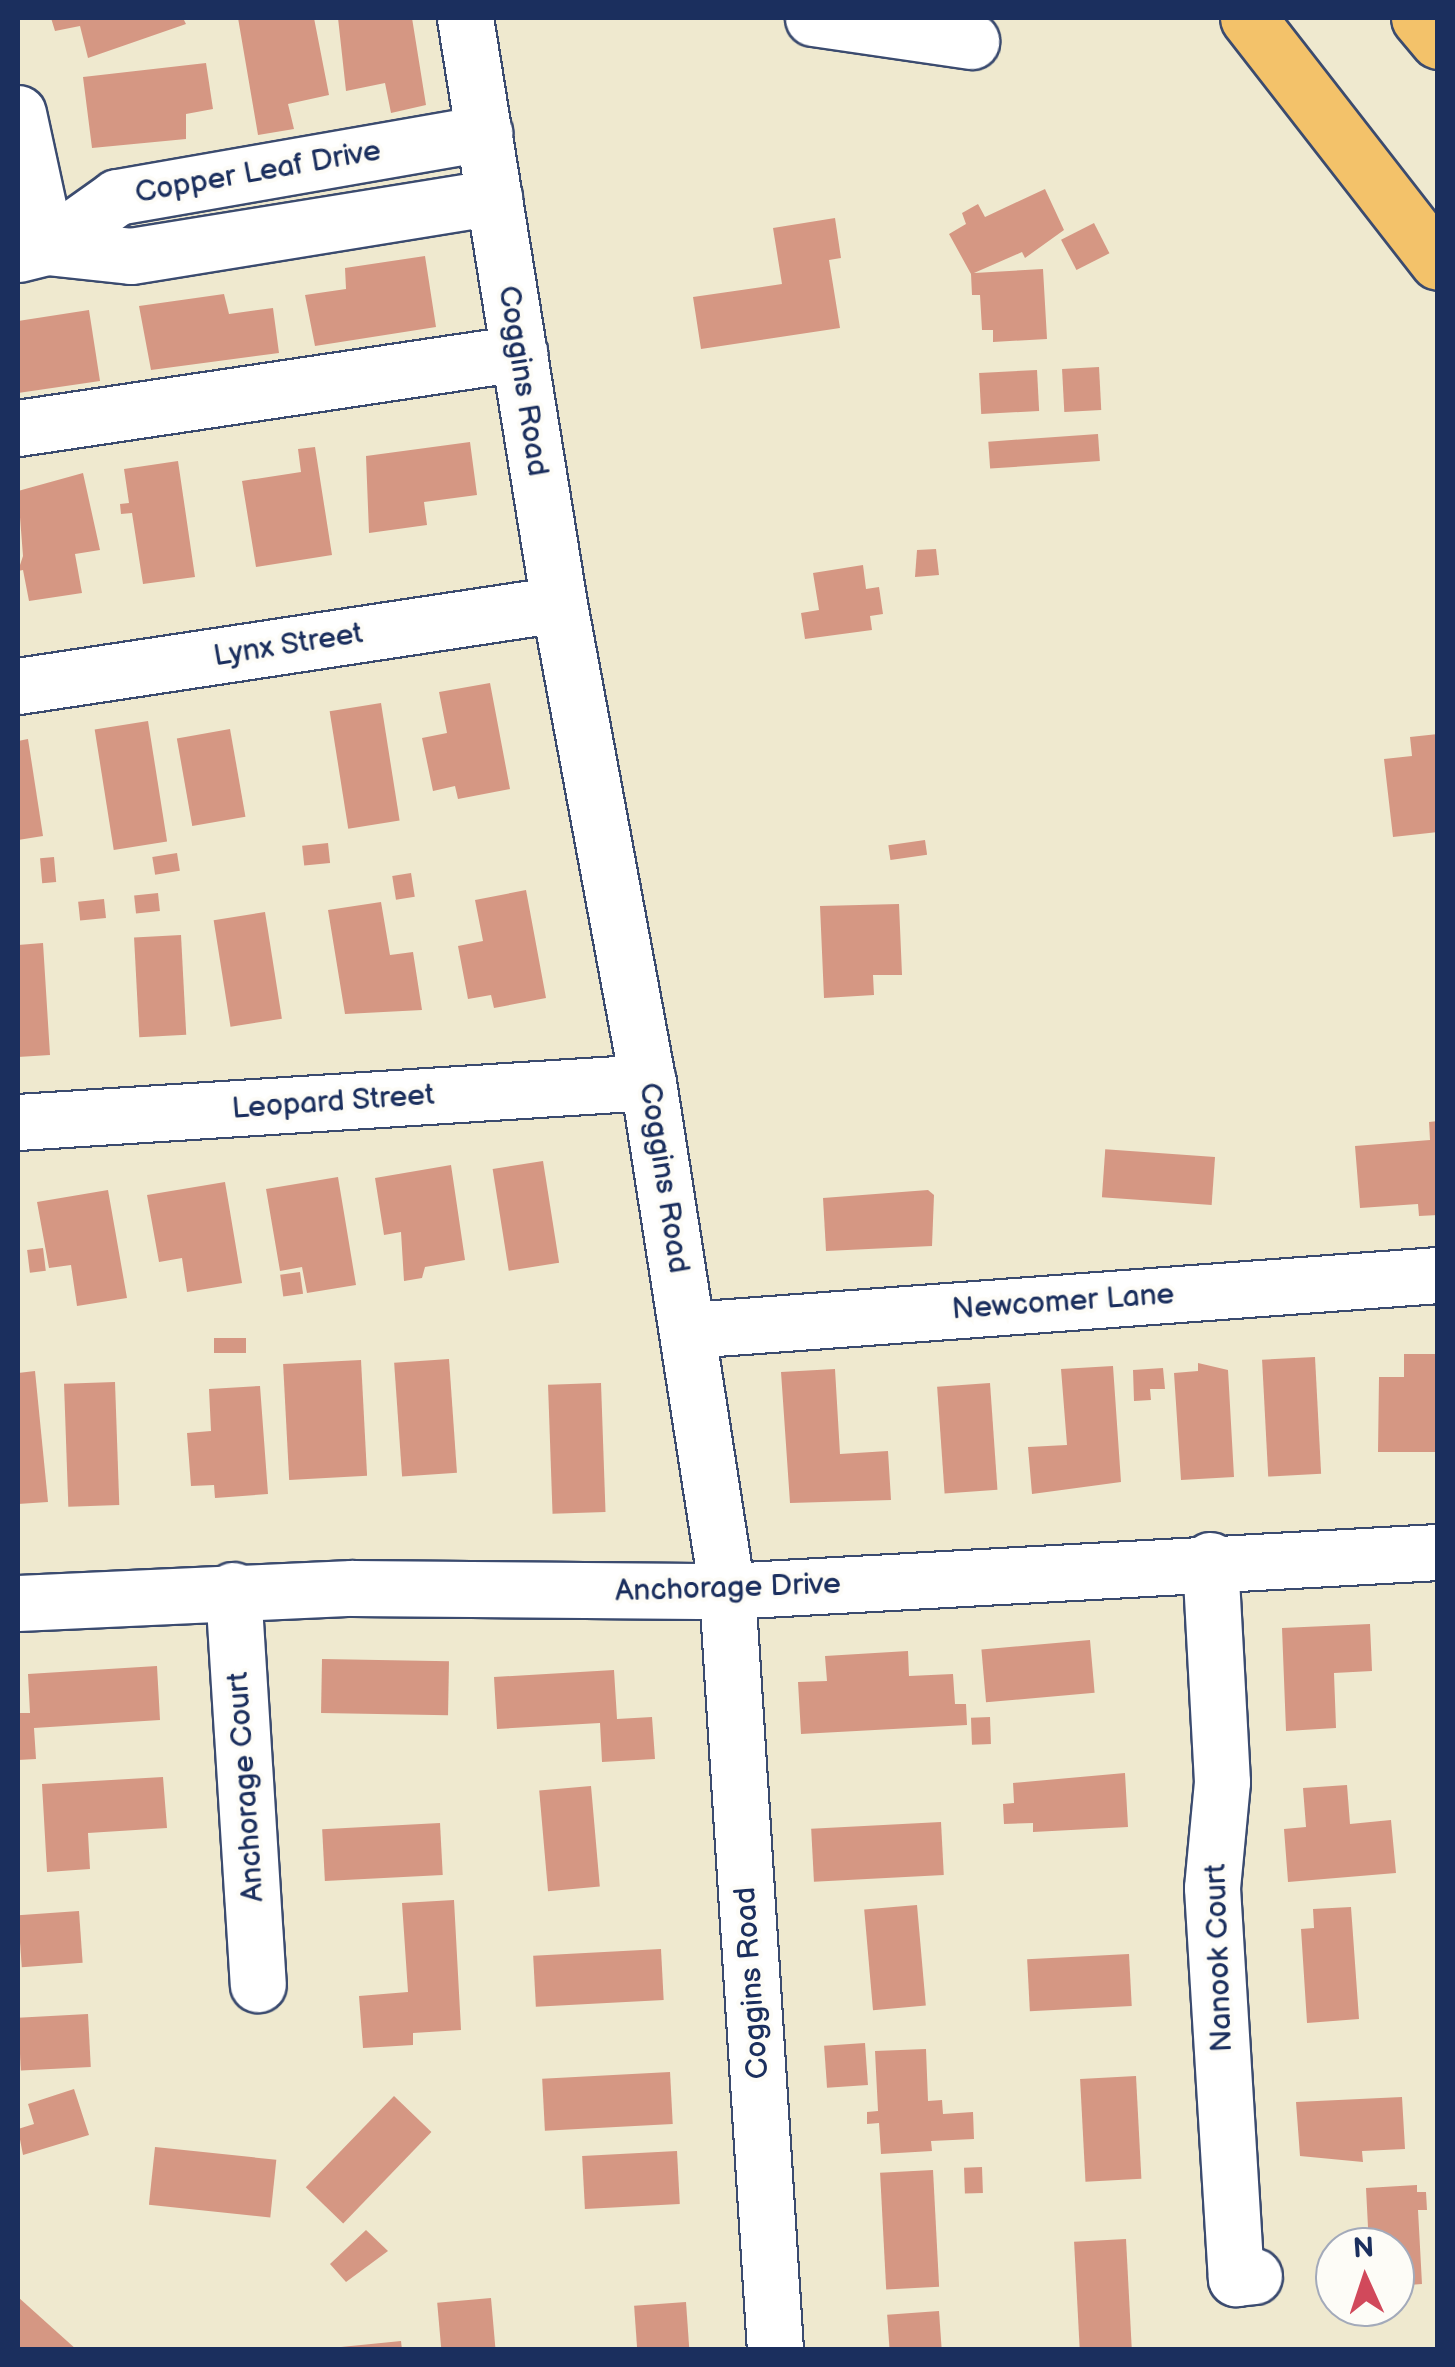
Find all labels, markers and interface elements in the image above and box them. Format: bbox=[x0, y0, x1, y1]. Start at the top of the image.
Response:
street label: Copper Leaf Drive bbox=[132, 133, 384, 211]
street label: Coggins Road bbox=[490, 283, 556, 479]
street label: Lynx Street bbox=[211, 615, 365, 675]
street label: Leopard Street bbox=[230, 1077, 436, 1127]
street label: Coggins Road bbox=[631, 1080, 697, 1276]
street label: Newcomer Lane bbox=[951, 1276, 1175, 1328]
street label: Anchorage Drive bbox=[615, 1566, 841, 1610]
street label: Anchorage Court bbox=[220, 1671, 272, 1903]
street label: Nanook Court bbox=[1198, 1863, 1240, 2053]
street label: Coggins Road bbox=[727, 1886, 777, 2080]
north arrow bbox=[1315, 2227, 1415, 2327]
text: N bbox=[1352, 2232, 1375, 2266]

